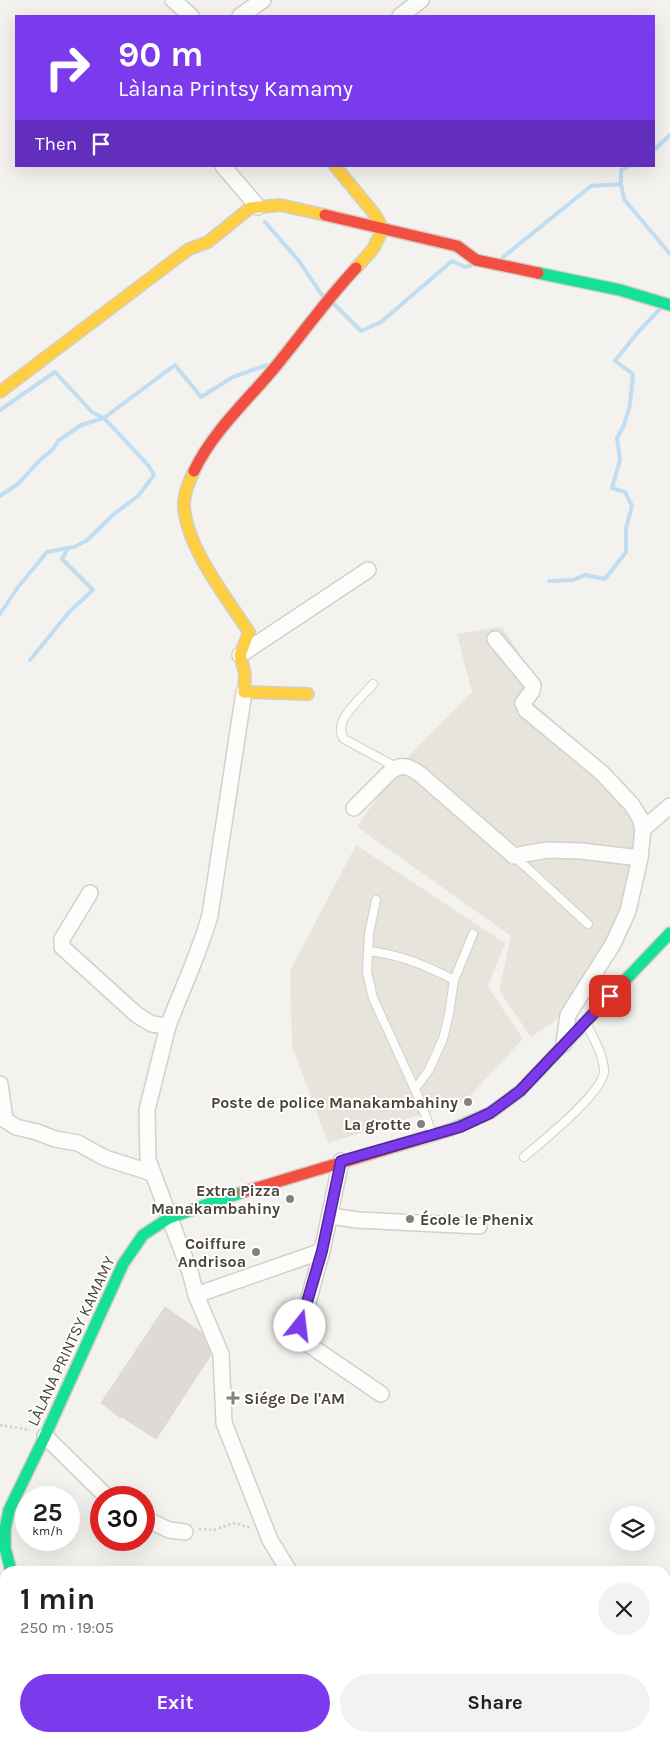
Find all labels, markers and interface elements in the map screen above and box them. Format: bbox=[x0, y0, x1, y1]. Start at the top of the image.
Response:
text: 90 m bbox=[118, 34, 204, 75]
icon: right bbox=[35, 35, 100, 100]
text: Làlana Printsy Kamamy bbox=[118, 76, 353, 102]
icon: arrive bbox=[87, 130, 115, 158]
text: Then bbox=[35, 133, 77, 155]
pin bbox=[589, 975, 631, 1017]
icon: arrive bbox=[596, 982, 624, 1010]
place label: Poste de police Manakambahiny bbox=[211, 1093, 458, 1112]
marker: Poste de police Manakambahiny bbox=[462, 1096, 474, 1108]
place label: La grotte bbox=[344, 1115, 411, 1134]
marker: La grotte bbox=[415, 1118, 427, 1130]
place label: Extra Pizza Manakambahiny bbox=[151, 1181, 280, 1218]
marker: Extra Pizza Manakambahiny bbox=[284, 1193, 296, 1205]
place label: École le Phenix bbox=[420, 1210, 534, 1229]
marker: École le Phenix bbox=[404, 1213, 416, 1225]
place label: Coiffure Andrisoa bbox=[178, 1234, 246, 1271]
marker: Coiffure Andrisoa bbox=[250, 1246, 262, 1258]
street label: LÀLANA PRINTSY KAMAMY bbox=[23, 1253, 119, 1429]
position arrow bbox=[273, 1299, 325, 1351]
place label: Siége De l'AM bbox=[244, 1389, 345, 1408]
marker: Siége De l'AM bbox=[226, 1391, 240, 1405]
speed limit sign: 30 bbox=[90, 1486, 155, 1551]
text: 25 bbox=[33, 1498, 62, 1527]
map controls bbox=[610, 1506, 655, 1551]
button: layers bbox=[610, 1506, 655, 1551]
text: km/h bbox=[32, 1524, 63, 1538]
text: 1 min bbox=[20, 1581, 95, 1617]
button: close bbox=[598, 1583, 650, 1635]
text: 250 m · 19:05 bbox=[20, 1618, 114, 1637]
button: Exit bbox=[20, 1674, 330, 1732]
button: Share bbox=[340, 1674, 650, 1732]

